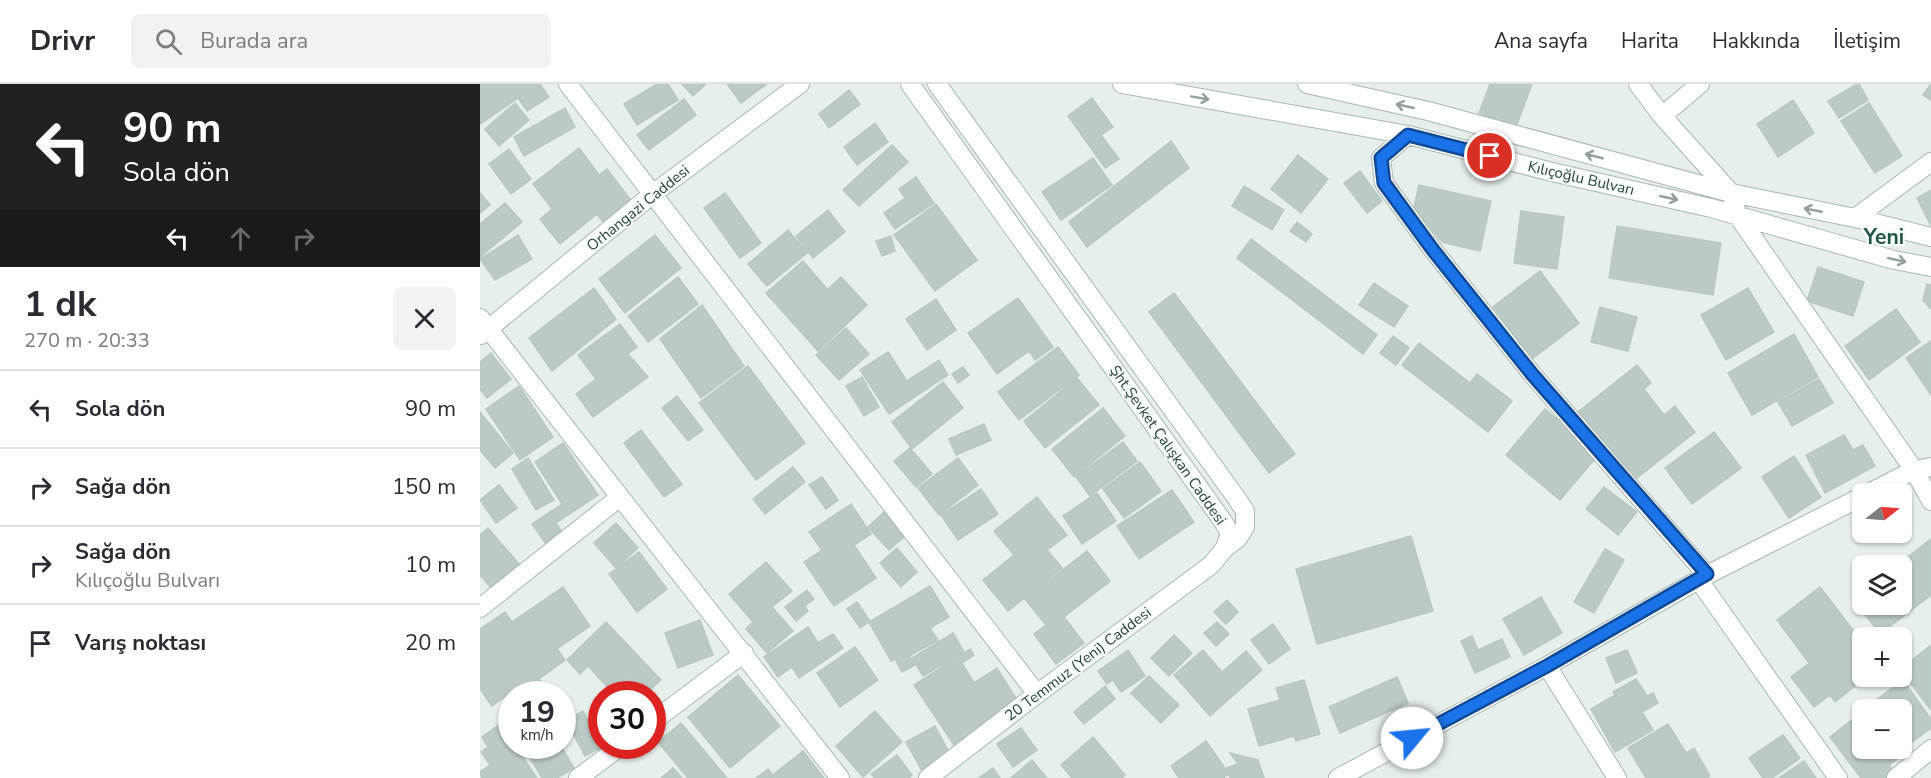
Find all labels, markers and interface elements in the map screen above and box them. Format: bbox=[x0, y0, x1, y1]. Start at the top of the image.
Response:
search box bbox=[131, 14, 551, 68]
text: Drivr bbox=[30, 22, 95, 60]
icon: search bbox=[152, 25, 185, 58]
text: Burada ara bbox=[200, 26, 308, 56]
text: Ana sayfa bbox=[1494, 27, 1588, 55]
text: Harita bbox=[1621, 27, 1679, 55]
text: Hakkında bbox=[1712, 27, 1800, 55]
text: İletişim bbox=[1833, 27, 1901, 55]
one-way arrow bbox=[1190, 93, 1210, 104]
text: 90 m bbox=[123, 100, 222, 157]
one-way arrow bbox=[1396, 100, 1415, 112]
icon: left bbox=[24, 108, 102, 186]
pin bbox=[1464, 130, 1515, 181]
icon: arrive bbox=[1473, 139, 1506, 172]
one-way arrow bbox=[1585, 150, 1604, 161]
text: Sola dön bbox=[123, 154, 230, 191]
street label: Kılıçoğlu Bulvarı bbox=[1526, 156, 1636, 200]
street label: Orhangazi Caddesi bbox=[582, 160, 694, 256]
one-way arrow bbox=[1658, 193, 1678, 204]
one-way arrow bbox=[1803, 204, 1823, 215]
icon: left bbox=[161, 222, 194, 255]
icon: ahead bbox=[224, 222, 257, 255]
icon: right bbox=[287, 222, 320, 255]
district label: Yeni bbox=[1863, 223, 1904, 251]
one-way arrow bbox=[1887, 255, 1906, 267]
text: 1 dk bbox=[24, 280, 96, 329]
button: close bbox=[393, 287, 456, 350]
text: 270 m · 20:33 bbox=[24, 327, 150, 354]
street label: Şht.Şevket Çalışkan Caddesi bbox=[1105, 361, 1231, 529]
icon: left bbox=[24, 393, 57, 426]
text: Sola dön bbox=[75, 394, 165, 424]
text: 90 m bbox=[405, 394, 456, 424]
icon: right bbox=[24, 471, 57, 504]
text: Sağa dön bbox=[75, 472, 171, 502]
text: 150 m bbox=[392, 472, 456, 502]
north arrow bbox=[1852, 483, 1912, 543]
map controls bbox=[1852, 483, 1912, 759]
text: Sağa dön bbox=[75, 537, 171, 567]
icon: right bbox=[24, 549, 57, 582]
text: 10 m bbox=[405, 550, 456, 580]
button: layers bbox=[1852, 555, 1912, 615]
text: Kılıçoğlu Bulvarı bbox=[75, 567, 220, 594]
street label: 20 Temmuz (Yeni) Caddesi bbox=[1001, 602, 1155, 726]
icon: arrive bbox=[24, 627, 57, 660]
button: + bbox=[1852, 627, 1912, 687]
text: Varış noktası bbox=[75, 628, 206, 658]
text: 20 m bbox=[405, 628, 456, 658]
speed limit sign: 30 bbox=[588, 681, 666, 759]
text: 19 bbox=[519, 692, 555, 733]
button: − bbox=[1852, 699, 1912, 759]
position arrow bbox=[1380, 706, 1444, 770]
text: km/h bbox=[520, 725, 554, 745]

